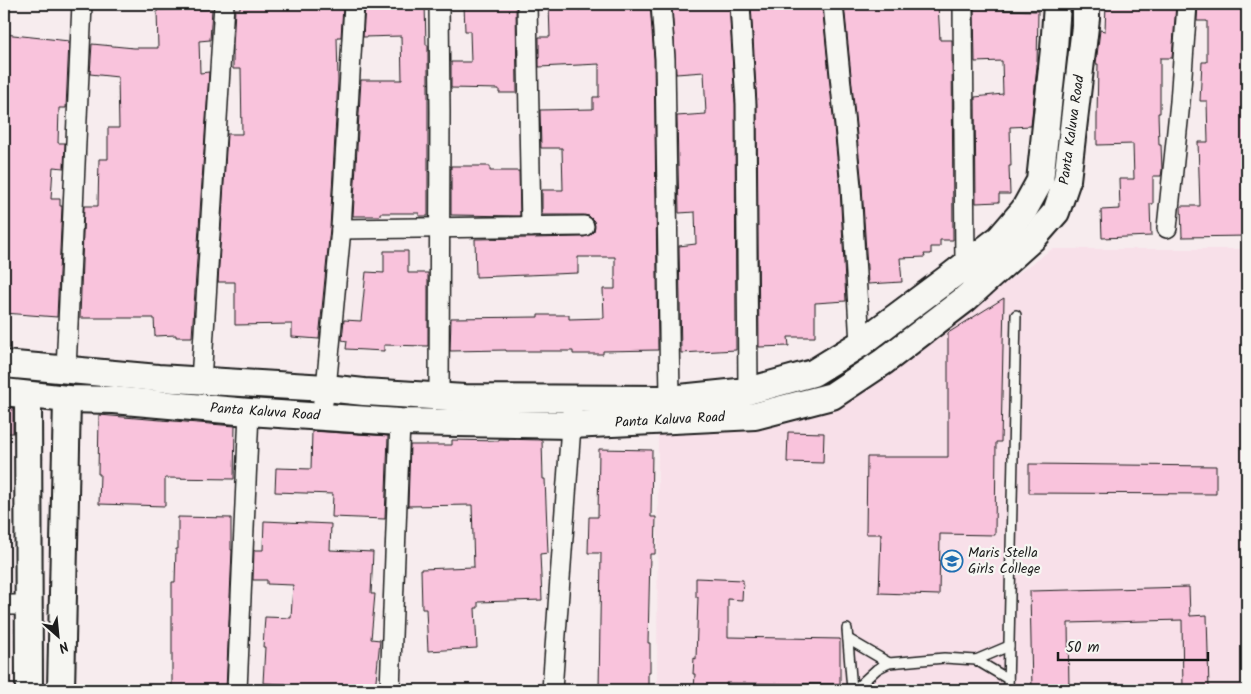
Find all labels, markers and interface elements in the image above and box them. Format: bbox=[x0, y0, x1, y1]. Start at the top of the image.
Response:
street label: Panta Kaluva Road bbox=[1053, 73, 1091, 186]
street label: Panta Kaluva Road bbox=[209, 397, 322, 427]
street label: Panta Kaluva Road bbox=[614, 406, 727, 434]
place label: Maris Stella Girls College bbox=[968, 542, 1041, 580]
school or university icon: Maris Stella Girls College bbox=[940, 549, 964, 573]
north arrow bbox=[32, 612, 82, 662]
scale bar bbox=[1058, 629, 1208, 661]
text: N bbox=[54, 635, 72, 659]
text: 50 m bbox=[1066, 636, 1100, 660]

